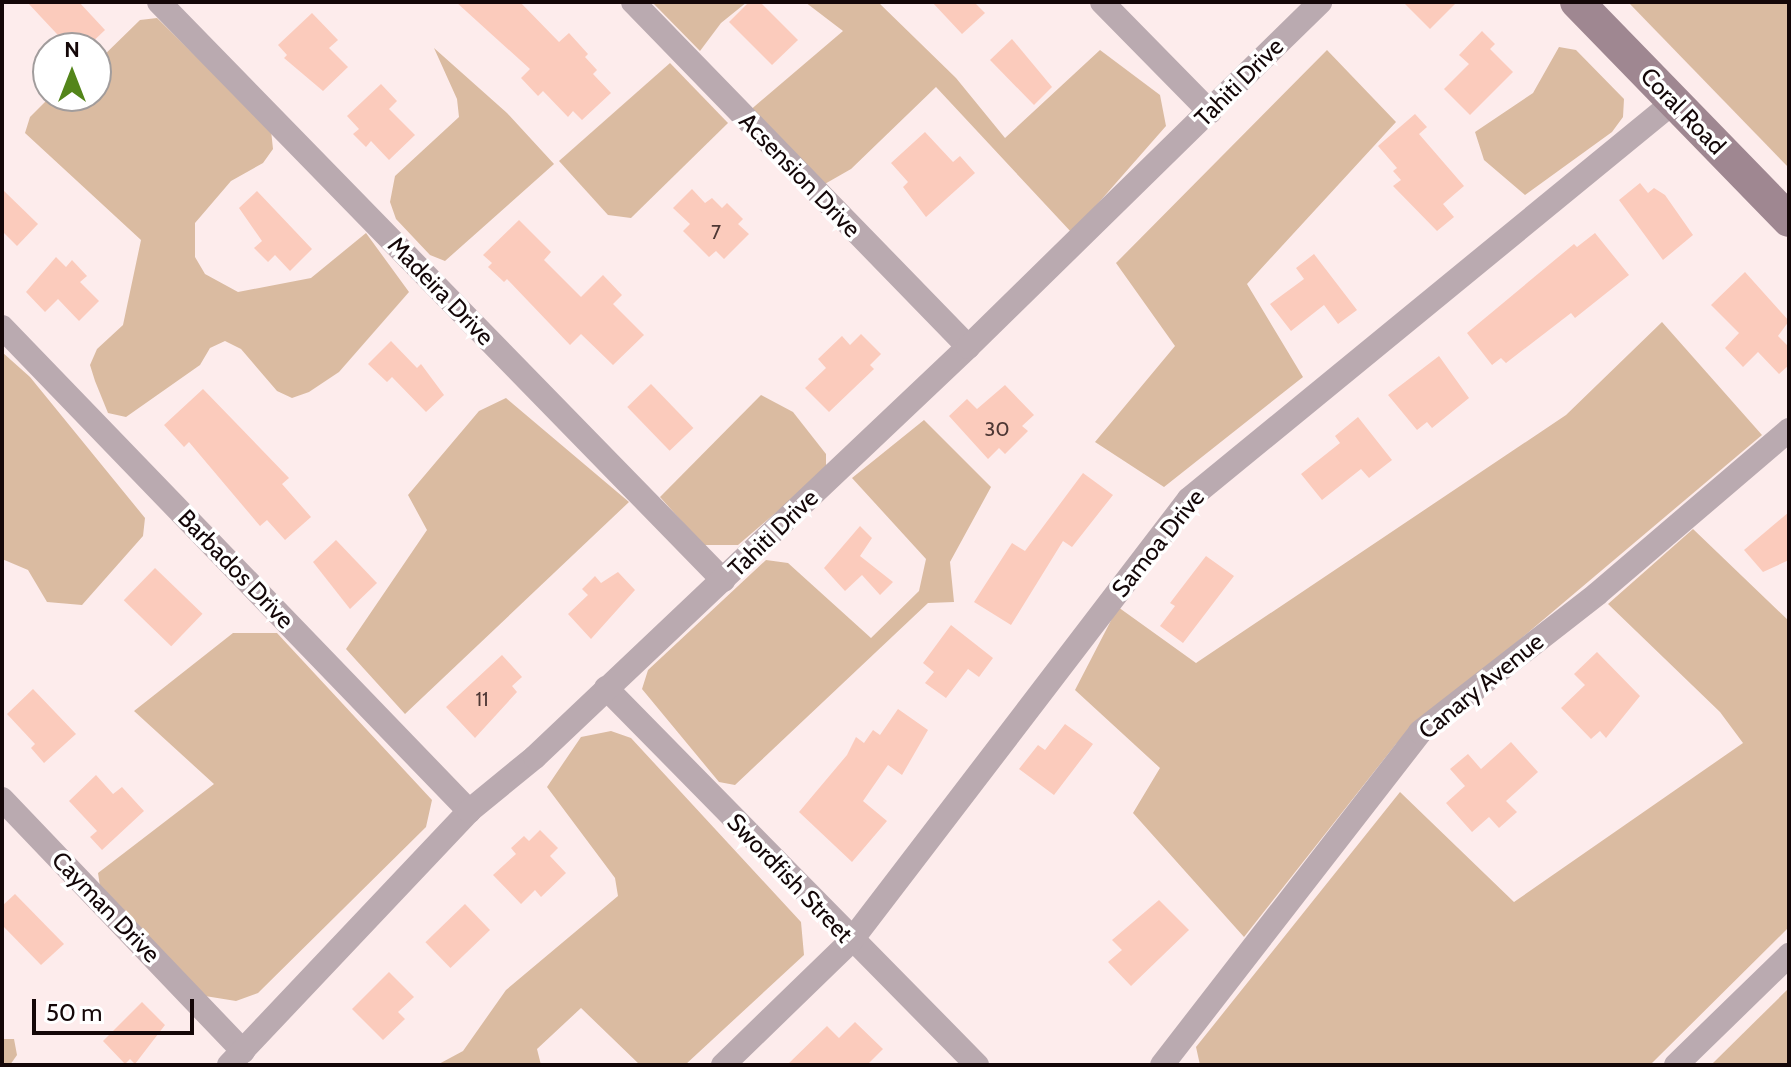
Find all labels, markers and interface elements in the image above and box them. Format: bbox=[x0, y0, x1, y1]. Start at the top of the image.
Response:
north arrow bbox=[32, 32, 112, 112]
street label: Tahiti Drive bbox=[1189, 32, 1289, 132]
text: N bbox=[64, 36, 80, 63]
street label: Coral Road bbox=[1635, 62, 1731, 160]
street label: Acsension Drive bbox=[733, 107, 867, 243]
house number: 7 bbox=[711, 220, 721, 244]
street label: Madeira Drive bbox=[382, 231, 500, 351]
house number: 30 bbox=[985, 417, 1009, 441]
street label: Tahiti Drive bbox=[722, 483, 824, 583]
street label: Samoa Drive bbox=[1106, 483, 1210, 603]
street label: Barbados Drive bbox=[172, 504, 300, 634]
street label: Canary Avenue bbox=[1413, 627, 1549, 745]
house number: 11 bbox=[475, 687, 489, 711]
street label: Swordfish Street bbox=[721, 808, 859, 948]
street label: Cayman Drive bbox=[46, 846, 166, 968]
scale bar bbox=[36, 983, 198, 1033]
text: 50 m bbox=[46, 998, 102, 1027]

